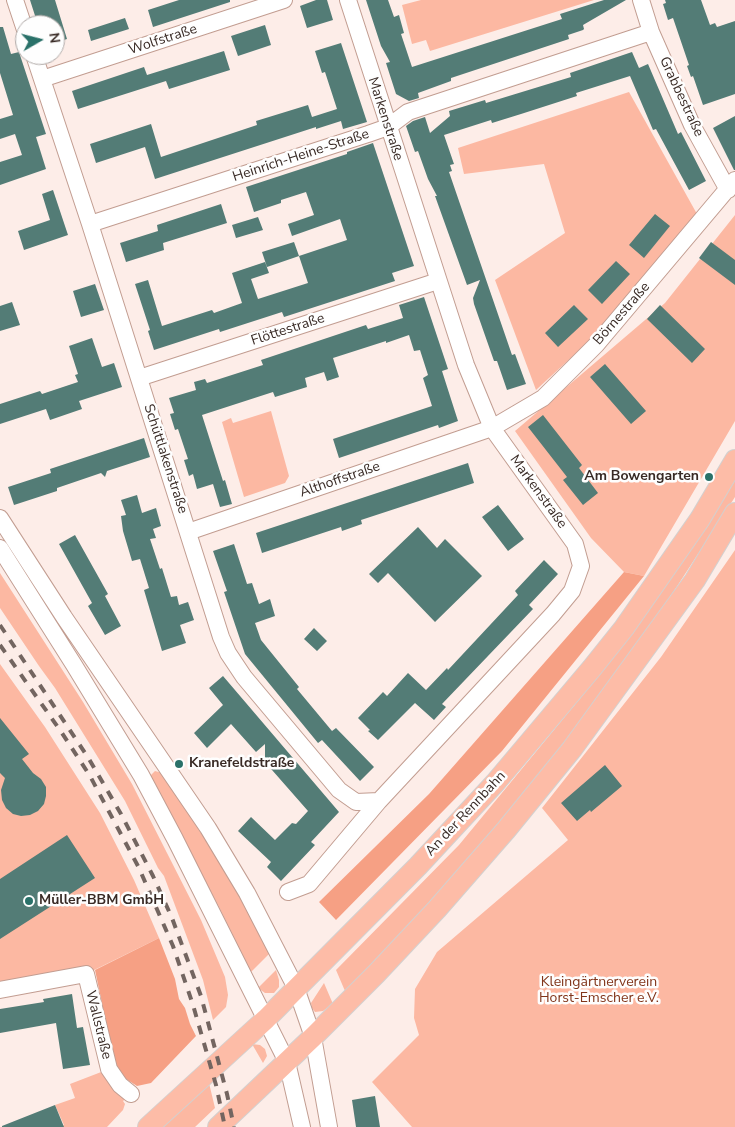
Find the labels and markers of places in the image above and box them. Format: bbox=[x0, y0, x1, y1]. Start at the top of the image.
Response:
place label: Am Bowengarten bbox=[584, 469, 699, 485]
marker: Am Bowengarten bbox=[703, 471, 715, 483]
place label: Kranefeldstraße bbox=[189, 756, 294, 772]
marker: Kranefeldstraße bbox=[173, 758, 185, 770]
place label: Müller-BBM GmbH bbox=[39, 893, 164, 909]
marker: Müller-BBM GmbH bbox=[23, 895, 35, 907]

